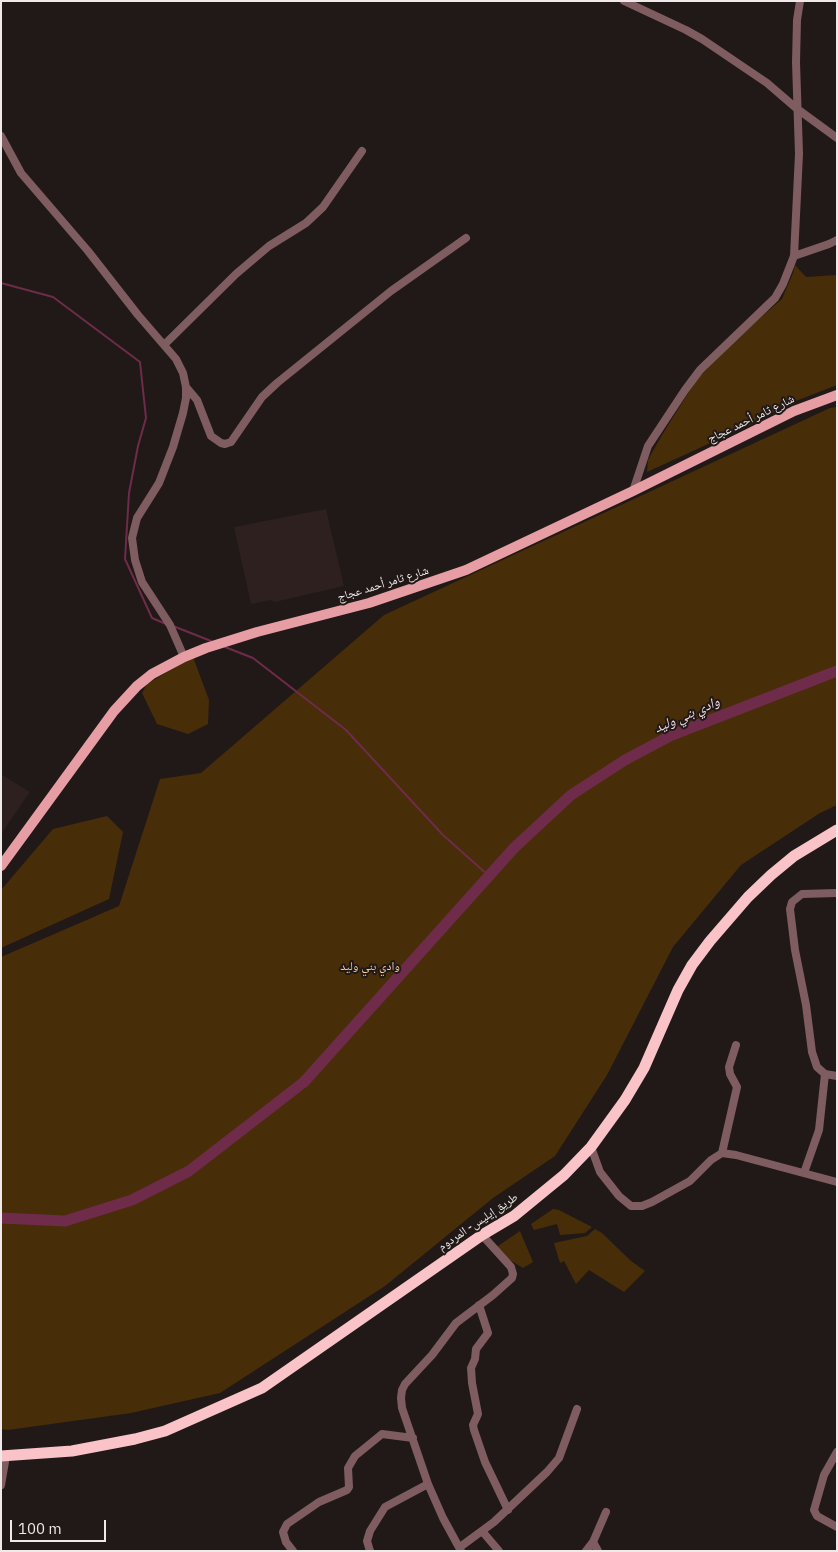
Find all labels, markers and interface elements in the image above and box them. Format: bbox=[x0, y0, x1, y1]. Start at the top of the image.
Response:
street label: شارع ثامر أحمد عجاج bbox=[705, 392, 797, 446]
street label: شارع ثامر أحمد عجاج bbox=[336, 563, 430, 605]
water label: وادي بني وليد bbox=[652, 693, 722, 737]
park label: وادي بني وليد bbox=[340, 960, 400, 974]
street label: طريق إيليس- المردوم bbox=[435, 1190, 521, 1254]
scale bar bbox=[12, 1510, 109, 1542]
text: 100 m bbox=[18, 1519, 62, 1538]

